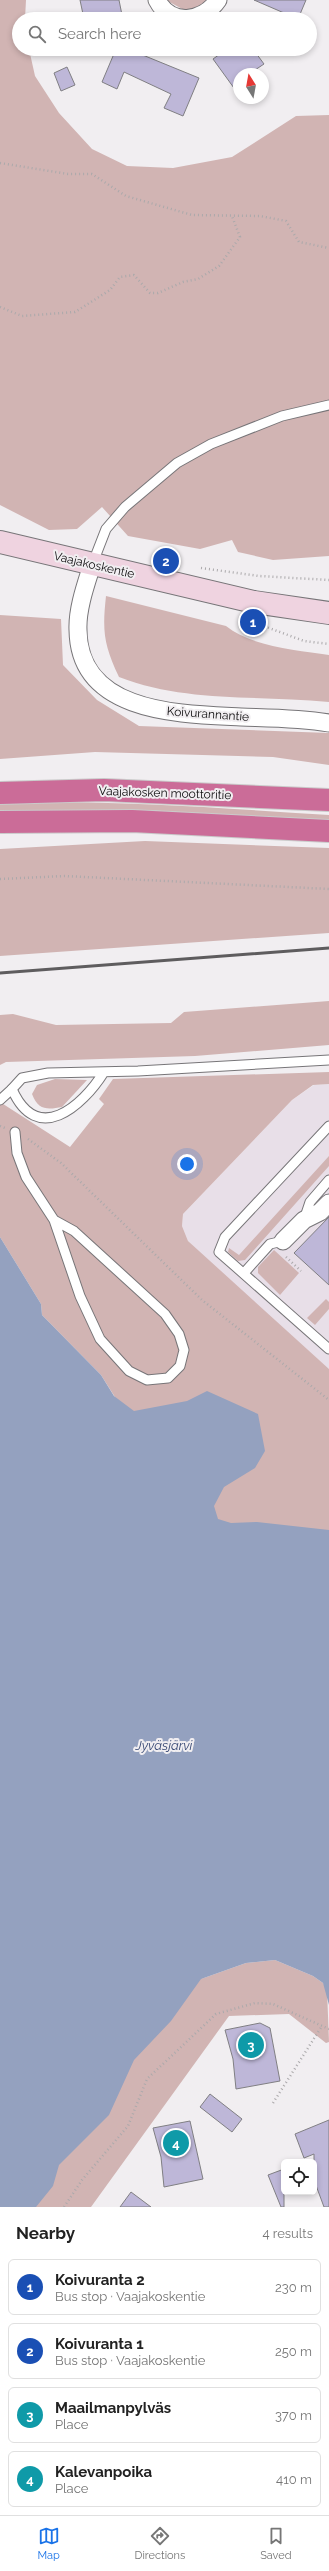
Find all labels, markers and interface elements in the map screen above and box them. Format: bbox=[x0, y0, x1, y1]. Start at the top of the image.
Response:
search box bbox=[12, 12, 317, 56]
icon: search bbox=[26, 23, 48, 45]
text: Search here bbox=[58, 25, 141, 43]
north arrow bbox=[233, 68, 269, 104]
pin: 2 bbox=[153, 546, 179, 576]
street label: Vaajakoskentie bbox=[52, 549, 136, 581]
pin: 1 bbox=[240, 607, 266, 637]
street label: Koivurannantie bbox=[166, 704, 250, 724]
street label: Vaajakosken moottoritie bbox=[98, 784, 232, 802]
your location bbox=[177, 1154, 197, 1174]
water label: Jyväsjärvi bbox=[135, 1738, 194, 1753]
pin: 3 bbox=[238, 2030, 264, 2060]
pin: 4 bbox=[163, 2128, 189, 2158]
map controls bbox=[281, 2159, 317, 2195]
button: locate bbox=[281, 2159, 317, 2195]
text: Nearby bbox=[16, 2223, 75, 2243]
text: 4 results bbox=[262, 2226, 313, 2241]
text: Koivuranta 2 bbox=[55, 2271, 145, 2289]
text: 1 bbox=[27, 2280, 33, 2295]
text: 230 m bbox=[275, 2280, 312, 2295]
text: Bus stop · Vaajakoskentie bbox=[55, 2289, 205, 2304]
text: Koivuranta 1 bbox=[55, 2335, 144, 2353]
text: 2 bbox=[26, 2344, 34, 2359]
text: 250 m bbox=[275, 2344, 312, 2359]
text: Bus stop · Vaajakoskentie bbox=[55, 2353, 205, 2368]
text: Maailmanpylväs bbox=[55, 2399, 171, 2417]
text: 3 bbox=[26, 2408, 34, 2423]
text: 370 m bbox=[275, 2408, 312, 2423]
text: Place bbox=[55, 2417, 88, 2432]
text: Kalevanpoika bbox=[55, 2463, 152, 2481]
text: 4 bbox=[26, 2472, 34, 2487]
text: 410 m bbox=[276, 2472, 312, 2487]
text: Place bbox=[55, 2481, 88, 2496]
tab: Map bbox=[37, 2525, 60, 2562]
tab: Directions bbox=[135, 2525, 185, 2562]
tab: Saved bbox=[260, 2525, 292, 2562]

